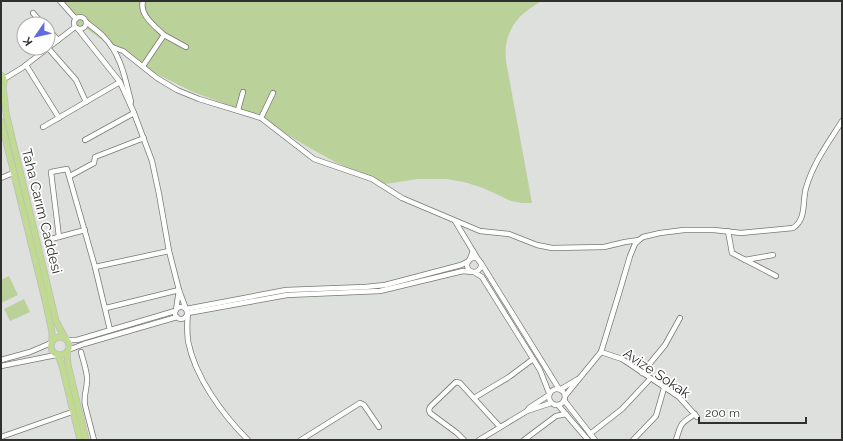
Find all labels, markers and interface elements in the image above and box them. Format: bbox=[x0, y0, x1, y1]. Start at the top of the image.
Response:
north arrow bbox=[16, 16, 56, 56]
text: K bbox=[20, 34, 36, 48]
street label: Taha Carım Caddesi bbox=[19, 147, 65, 275]
street label: Avize Sokak bbox=[620, 345, 694, 402]
scale bar bbox=[699, 399, 806, 425]
text: 200 m bbox=[705, 406, 740, 420]

